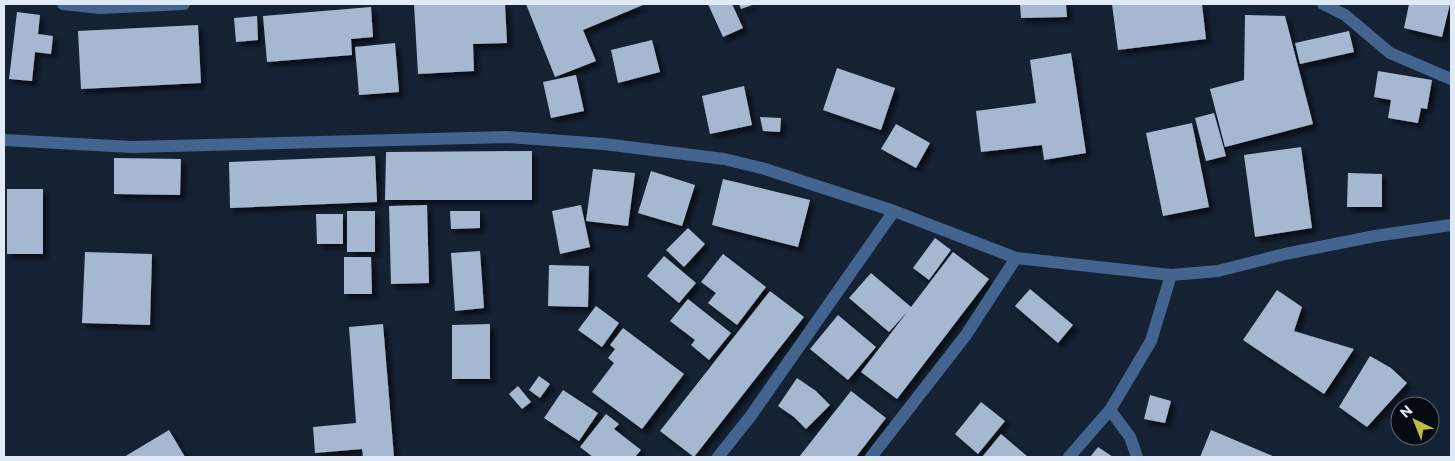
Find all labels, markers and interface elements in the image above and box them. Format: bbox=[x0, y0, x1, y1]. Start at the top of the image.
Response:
north arrow bbox=[1390, 396, 1440, 446]
text: N bbox=[1396, 401, 1415, 421]

